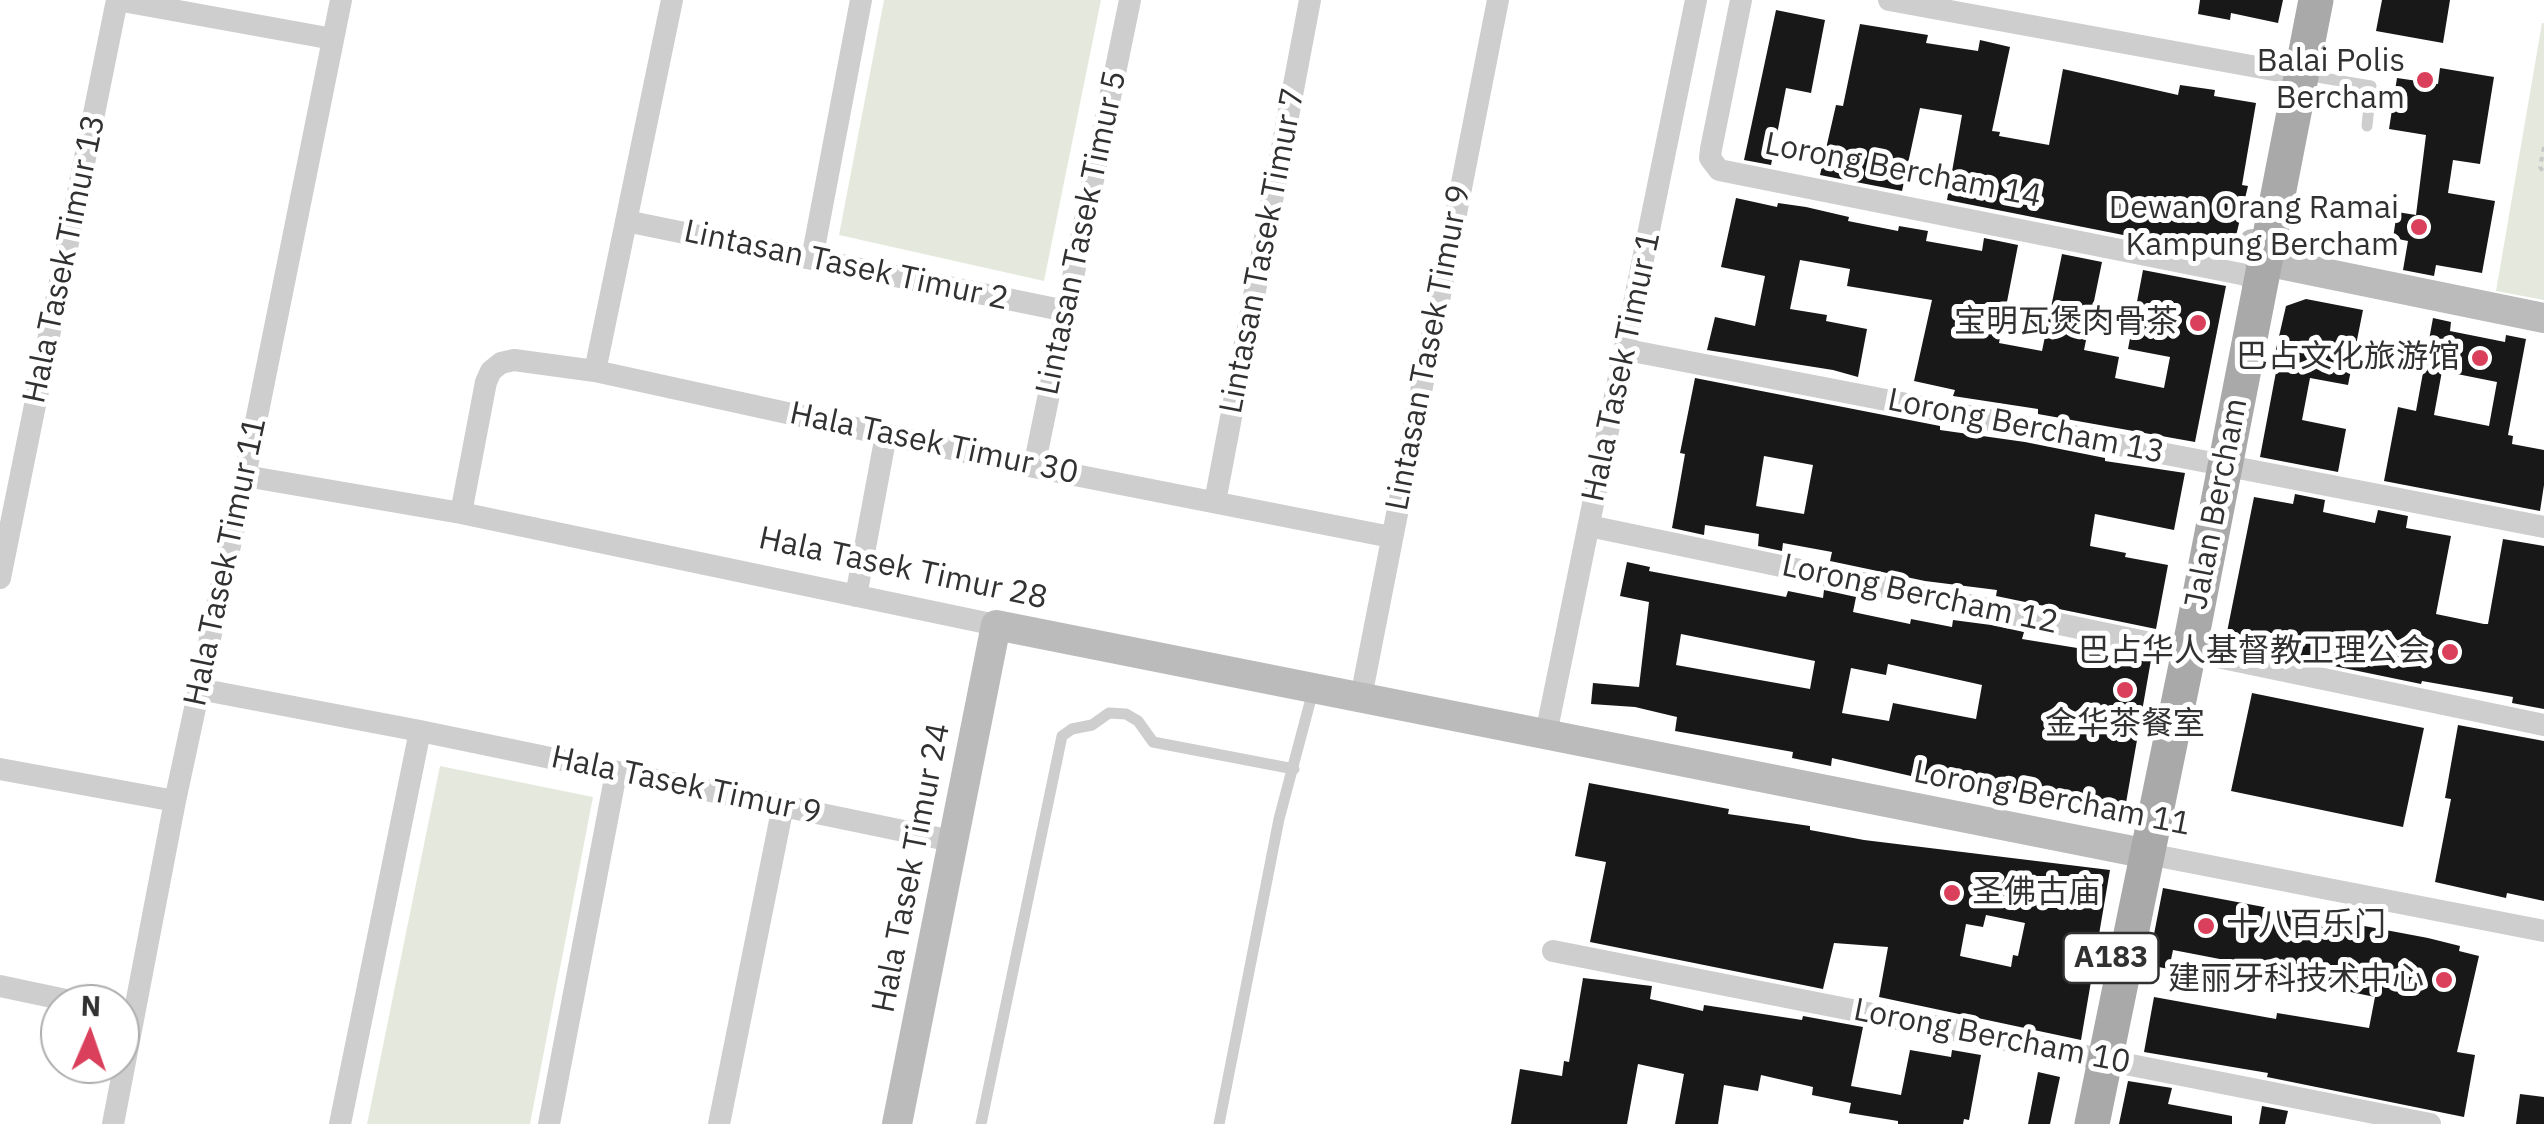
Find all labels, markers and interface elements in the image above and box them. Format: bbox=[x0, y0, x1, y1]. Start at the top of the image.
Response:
place label: Balai Polis Bercham bbox=[2257, 43, 2405, 118]
street label: Lintasan Tasek Timur 5 bbox=[1029, 67, 1135, 399]
marker: Balai Polis Bercham bbox=[2414, 69, 2436, 91]
street label: Lintasan Tasek Timur 7 bbox=[1213, 85, 1313, 417]
street label: Hala Tasek Timur 13 bbox=[16, 111, 114, 407]
street label: Lorong Bercham 14 bbox=[1761, 125, 2045, 217]
street label: Lintasan Tasek Timur 9 bbox=[1379, 182, 1479, 514]
place label: Dewan Orang Ramai Kampung Bercham bbox=[2109, 190, 2399, 265]
street label: Lintasan Tasek Timur 2 bbox=[680, 213, 1012, 319]
marker: Dewan Orang Ramai Kampung Bercham bbox=[2408, 216, 2430, 238]
street label: Hala Tasek Timur 1 bbox=[1575, 229, 1669, 505]
place label: 宝明瓦煲肉骨茶 bbox=[1954, 304, 2178, 342]
marker: 宝明瓦煲肉骨茶 bbox=[2187, 312, 2209, 334]
place label: 巴占文化旅游馆 bbox=[2236, 339, 2460, 377]
marker: 巴占文化旅游馆 bbox=[2469, 347, 2491, 369]
street label: Lorong Bercham 13 bbox=[1884, 381, 2168, 473]
street label: Hala Tasek Timur 30 bbox=[786, 395, 1082, 493]
street label: Jalan Bercham bbox=[2178, 395, 2256, 613]
street label: Hala Tasek Timur 11 bbox=[177, 414, 275, 710]
street label: Hala Tasek Timur 28 bbox=[755, 520, 1051, 618]
street label: Lorong Bercham 12 bbox=[1779, 547, 2061, 643]
place label: 巴占华人基督教卫理公会 bbox=[2078, 633, 2430, 671]
marker: 巴占华人基督教卫理公会 bbox=[2439, 641, 2461, 663]
marker: 金华茶餐室 bbox=[2114, 679, 2136, 701]
place label: 金华茶餐室 bbox=[2045, 706, 2205, 744]
street label: Hala Tasek Timur 24 bbox=[865, 720, 959, 1016]
street label: Hala Tasek Timur 9 bbox=[548, 739, 824, 833]
street label: Lorong Bercham 11 bbox=[1910, 753, 2194, 845]
place label: 圣佛古庙 bbox=[1972, 874, 2100, 912]
marker: 圣佛古庙 bbox=[1941, 882, 1963, 904]
place label: 十八百乐门 bbox=[2226, 907, 2386, 945]
marker: 十八百乐门 bbox=[2195, 915, 2217, 937]
road number: A183 bbox=[2064, 933, 2158, 983]
place label: 建丽牙科技术中心 bbox=[2168, 961, 2424, 999]
marker: 建丽牙科技术中心 bbox=[2433, 969, 2455, 991]
north arrow bbox=[40, 984, 140, 1084]
text: N bbox=[80, 987, 102, 1024]
street label: Lorong Bercham 10 bbox=[1850, 991, 2134, 1083]

